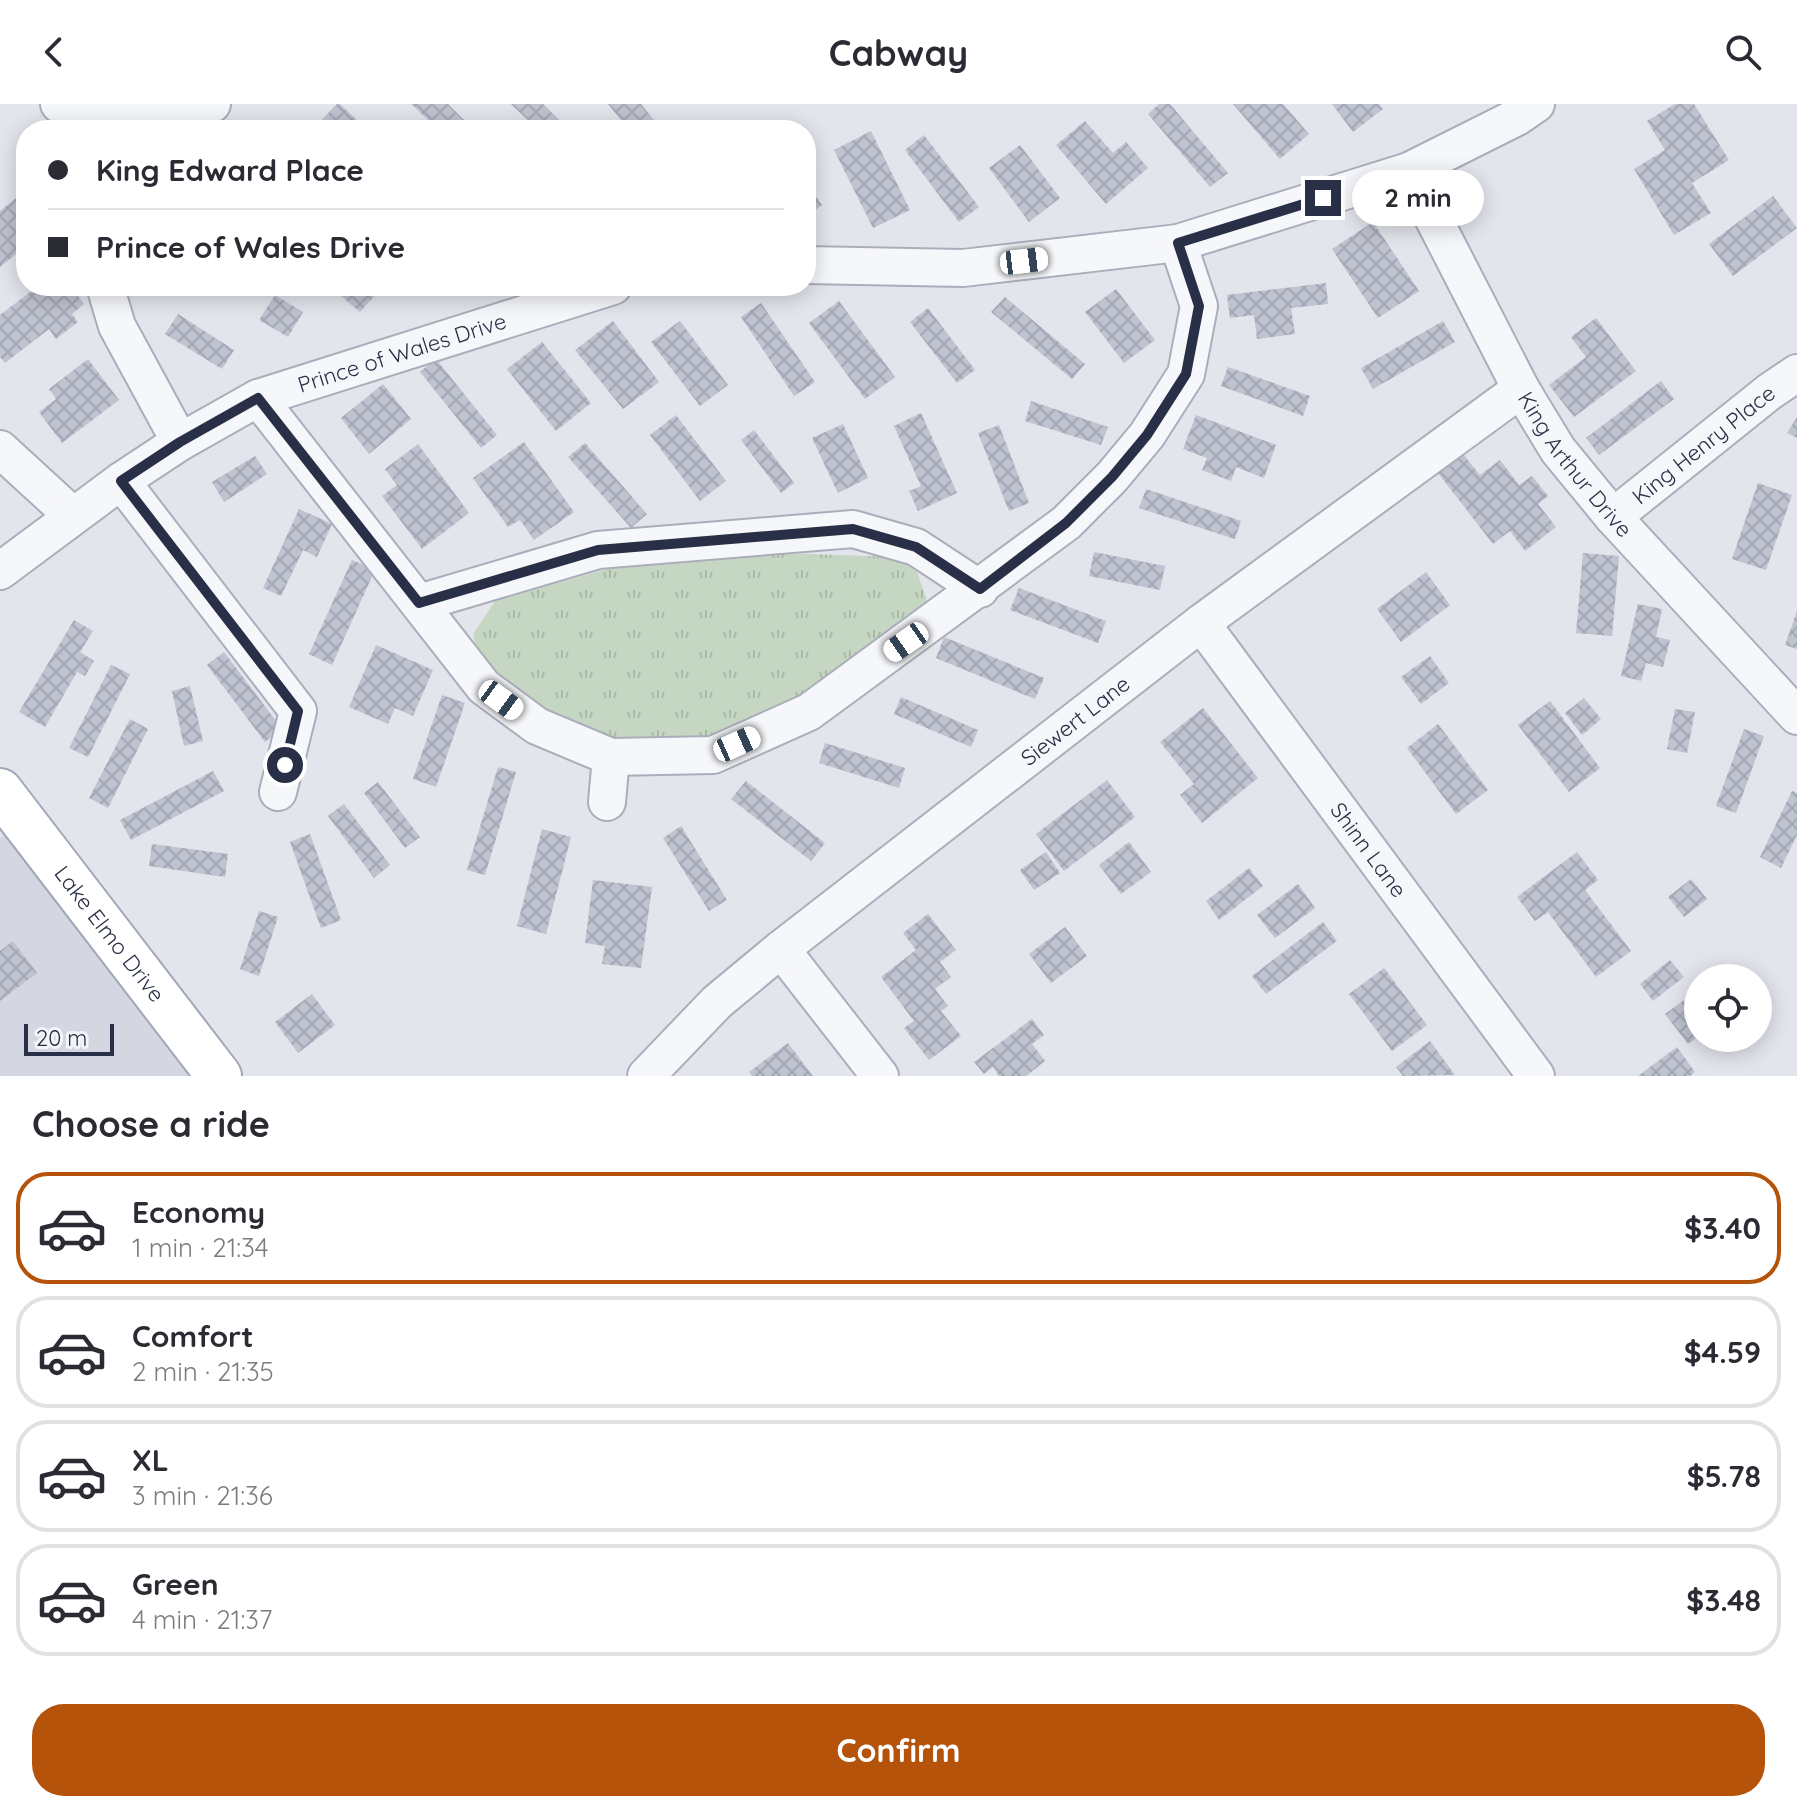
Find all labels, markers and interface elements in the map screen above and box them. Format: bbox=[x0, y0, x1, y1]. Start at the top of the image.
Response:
icon: back bbox=[32, 30, 76, 74]
text: Cabway bbox=[829, 30, 968, 75]
icon: search bbox=[1721, 30, 1765, 74]
text: King Edward Place bbox=[96, 151, 364, 189]
callout: 2 min bbox=[1351, 170, 1483, 226]
route end bbox=[1305, 180, 1341, 216]
text: 2 min bbox=[1384, 181, 1452, 214]
text: Prince of Wales Drive bbox=[96, 228, 405, 266]
car bbox=[999, 246, 1049, 276]
street label: Prince of Wales Drive bbox=[294, 307, 510, 399]
street label: King Henry Place bbox=[1626, 379, 1781, 510]
street label: King Arthur Drive bbox=[1512, 386, 1638, 543]
car bbox=[879, 618, 933, 666]
street label: Siewert Lane bbox=[1015, 670, 1135, 772]
car bbox=[475, 676, 527, 724]
car bbox=[710, 723, 764, 765]
route start bbox=[267, 747, 303, 783]
street label: Shinn Lane bbox=[1324, 797, 1413, 903]
street label: Lake Elmo Drive bbox=[48, 860, 171, 1008]
map controls bbox=[1684, 964, 1772, 1052]
button: locate bbox=[1684, 964, 1772, 1052]
scale bar bbox=[24, 1020, 114, 1056]
text: 20 m bbox=[36, 1024, 87, 1052]
text: Choose a ride bbox=[32, 1101, 270, 1146]
icon: car bbox=[36, 1192, 108, 1264]
text: Economy bbox=[132, 1193, 265, 1231]
text: $3.40 bbox=[1684, 1209, 1761, 1247]
text: 1 min · 21:34 bbox=[132, 1231, 269, 1264]
icon: car bbox=[36, 1316, 108, 1388]
text: Comfort bbox=[132, 1317, 253, 1355]
text: $4.59 bbox=[1684, 1333, 1761, 1371]
text: 2 min · 21:35 bbox=[132, 1355, 274, 1388]
icon: car bbox=[36, 1440, 108, 1512]
text: XL bbox=[132, 1441, 169, 1479]
text: $5.78 bbox=[1687, 1457, 1761, 1495]
text: 3 min · 21:36 bbox=[132, 1479, 273, 1512]
icon: car bbox=[36, 1564, 108, 1636]
text: Green bbox=[132, 1565, 219, 1603]
text: $3.48 bbox=[1686, 1581, 1761, 1619]
text: 4 min · 21:37 bbox=[132, 1603, 272, 1636]
button: Confirm bbox=[32, 1704, 1765, 1796]

